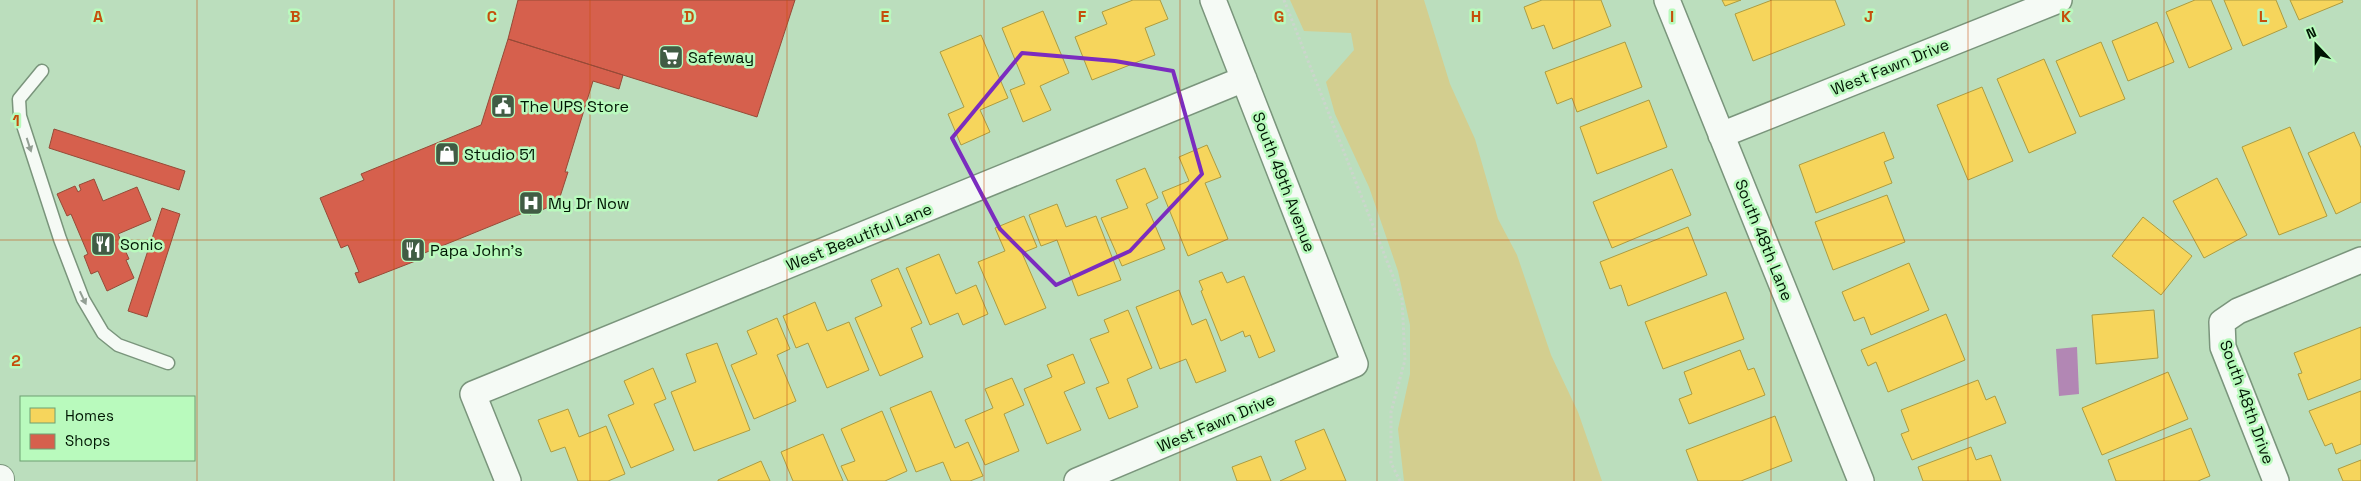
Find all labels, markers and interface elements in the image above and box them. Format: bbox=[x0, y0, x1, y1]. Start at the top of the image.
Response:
text: A bbox=[93, 6, 103, 27]
text: B bbox=[290, 6, 300, 27]
text: C bbox=[487, 6, 497, 27]
text: D bbox=[684, 6, 694, 27]
text: E bbox=[881, 6, 890, 27]
text: F bbox=[1078, 6, 1087, 27]
text: G bbox=[1274, 6, 1284, 27]
text: H bbox=[1471, 6, 1481, 27]
text: I bbox=[1670, 6, 1674, 27]
text: J bbox=[1864, 6, 1874, 27]
text: K bbox=[2061, 6, 2071, 27]
text: L bbox=[2259, 6, 2268, 27]
north arrow bbox=[2291, 20, 2341, 70]
text: N bbox=[2303, 23, 2319, 43]
street label: West Fawn Drive bbox=[1828, 34, 1952, 100]
supermarket icon: Safeway bbox=[658, 44, 684, 70]
place label: Safeway bbox=[688, 47, 754, 68]
public building icon: The UPS Store bbox=[490, 93, 516, 119]
place label: The UPS Store bbox=[520, 96, 629, 117]
street label: South 49th Avenue bbox=[1248, 109, 1320, 255]
text: 1 bbox=[12, 110, 20, 131]
one-way arrow bbox=[26, 137, 33, 152]
shop icon: Studio 51 bbox=[434, 141, 460, 167]
place label: Studio 51 bbox=[464, 144, 535, 165]
street label: South 48th Lane bbox=[1730, 176, 1798, 304]
hospital icon: My Dr Now bbox=[518, 190, 544, 216]
place label: My Dr Now bbox=[548, 193, 630, 214]
street label: West Beautiful Lane bbox=[783, 198, 935, 276]
restaurant icon: Sonic bbox=[90, 231, 116, 257]
place label: Sonic bbox=[120, 234, 163, 255]
restaurant icon: Papa John's bbox=[400, 237, 426, 263]
place label: Papa John's bbox=[430, 240, 523, 261]
one-way arrow bbox=[80, 291, 88, 305]
street label: South 48th Drive bbox=[2215, 337, 2279, 467]
text: 2 bbox=[11, 350, 21, 371]
street label: West Fawn Drive bbox=[1154, 389, 1278, 457]
legend bbox=[20, 396, 195, 461]
text: Homes bbox=[65, 406, 114, 425]
text: Shops bbox=[65, 431, 110, 450]

